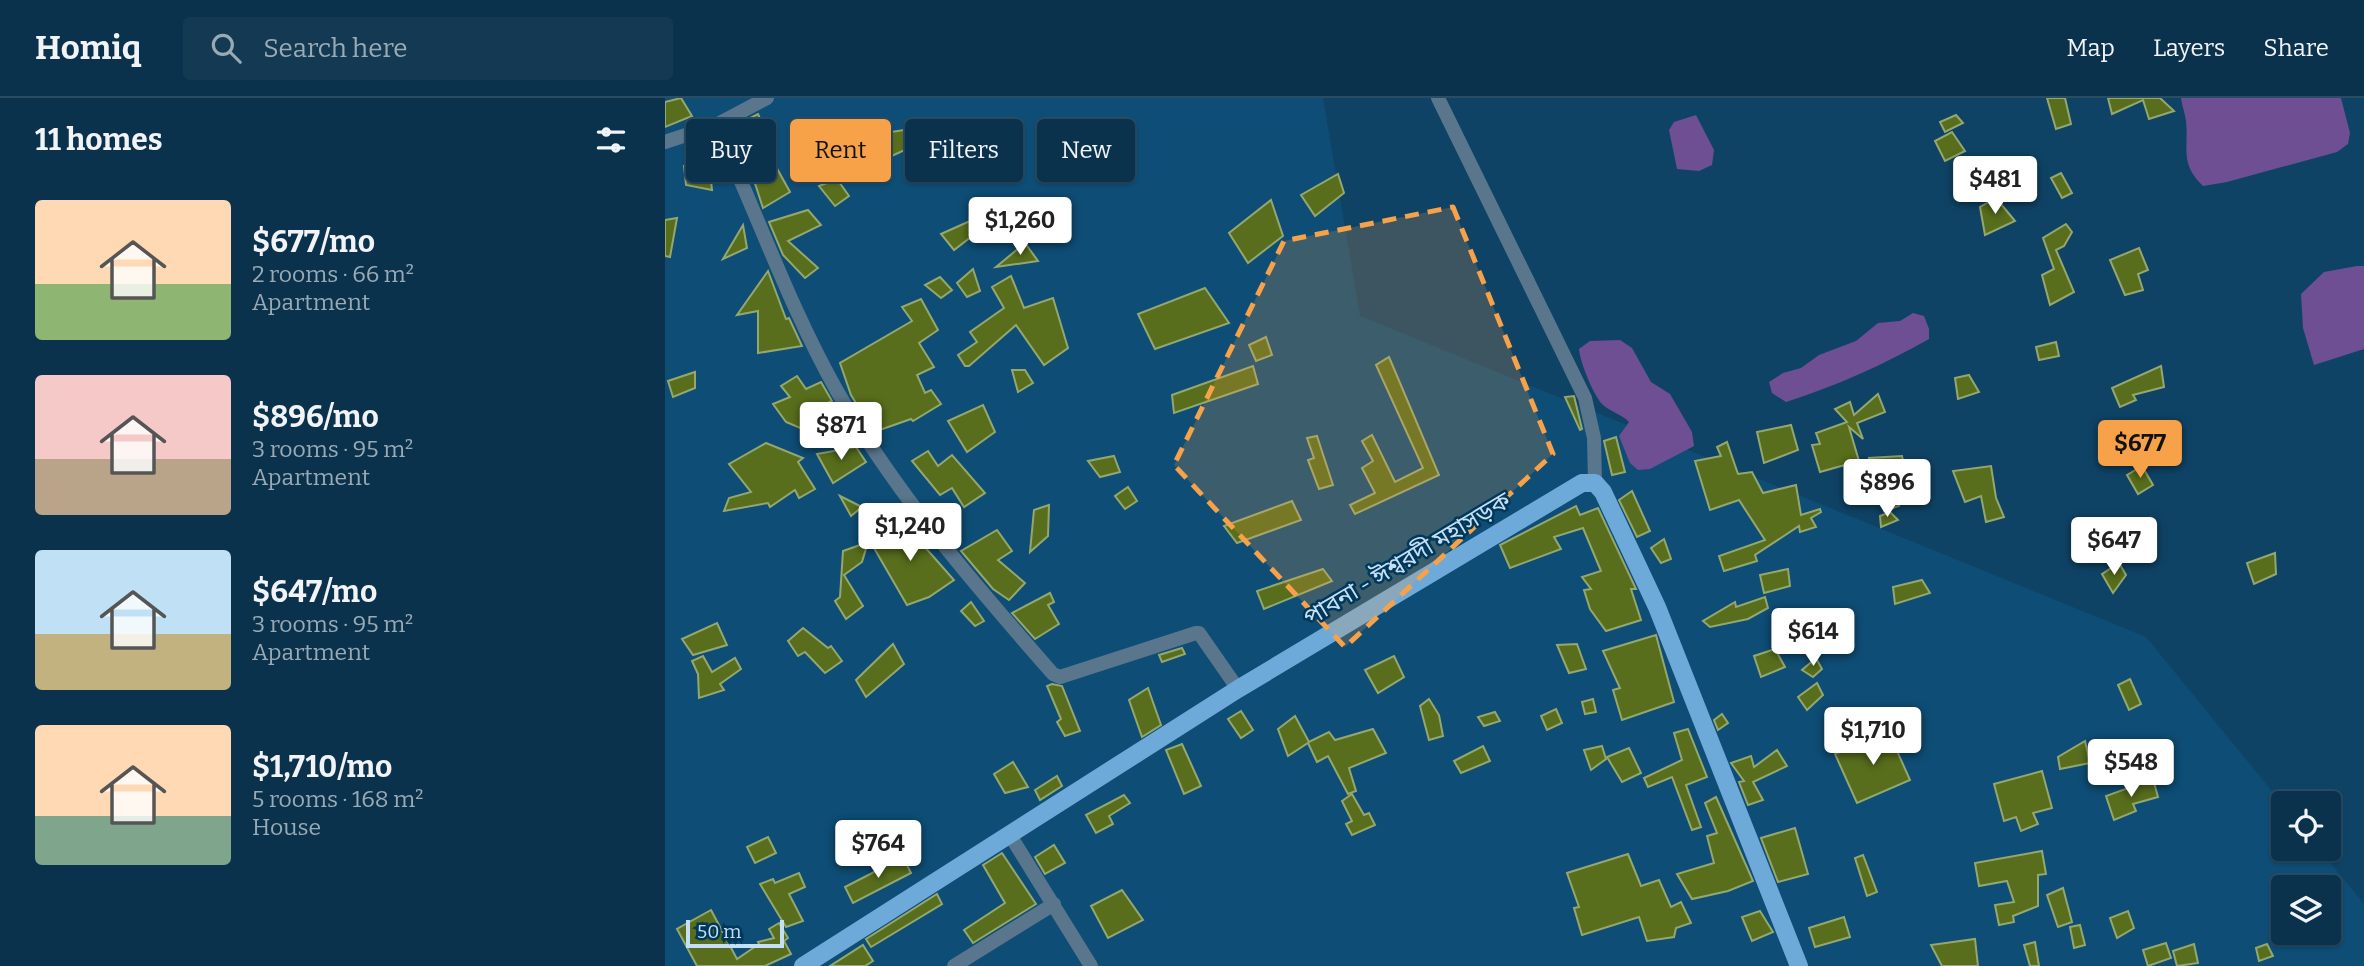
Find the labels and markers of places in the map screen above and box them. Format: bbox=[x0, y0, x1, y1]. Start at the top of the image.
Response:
pin: $481 bbox=[1954, 156, 2036, 216]
pin: $1,260 bbox=[963, 198, 1077, 257]
pin: $871 bbox=[800, 402, 882, 462]
pin: $677 bbox=[2099, 420, 2181, 480]
pin: $896 bbox=[1846, 460, 1928, 519]
pin: $1,240 bbox=[853, 504, 967, 563]
pin: $647 bbox=[2073, 518, 2155, 577]
pin: $614 bbox=[1772, 608, 1854, 668]
pin: $1,710 bbox=[1816, 708, 1930, 767]
pin: $548 bbox=[2090, 740, 2172, 799]
pin: $764 bbox=[837, 820, 919, 880]

